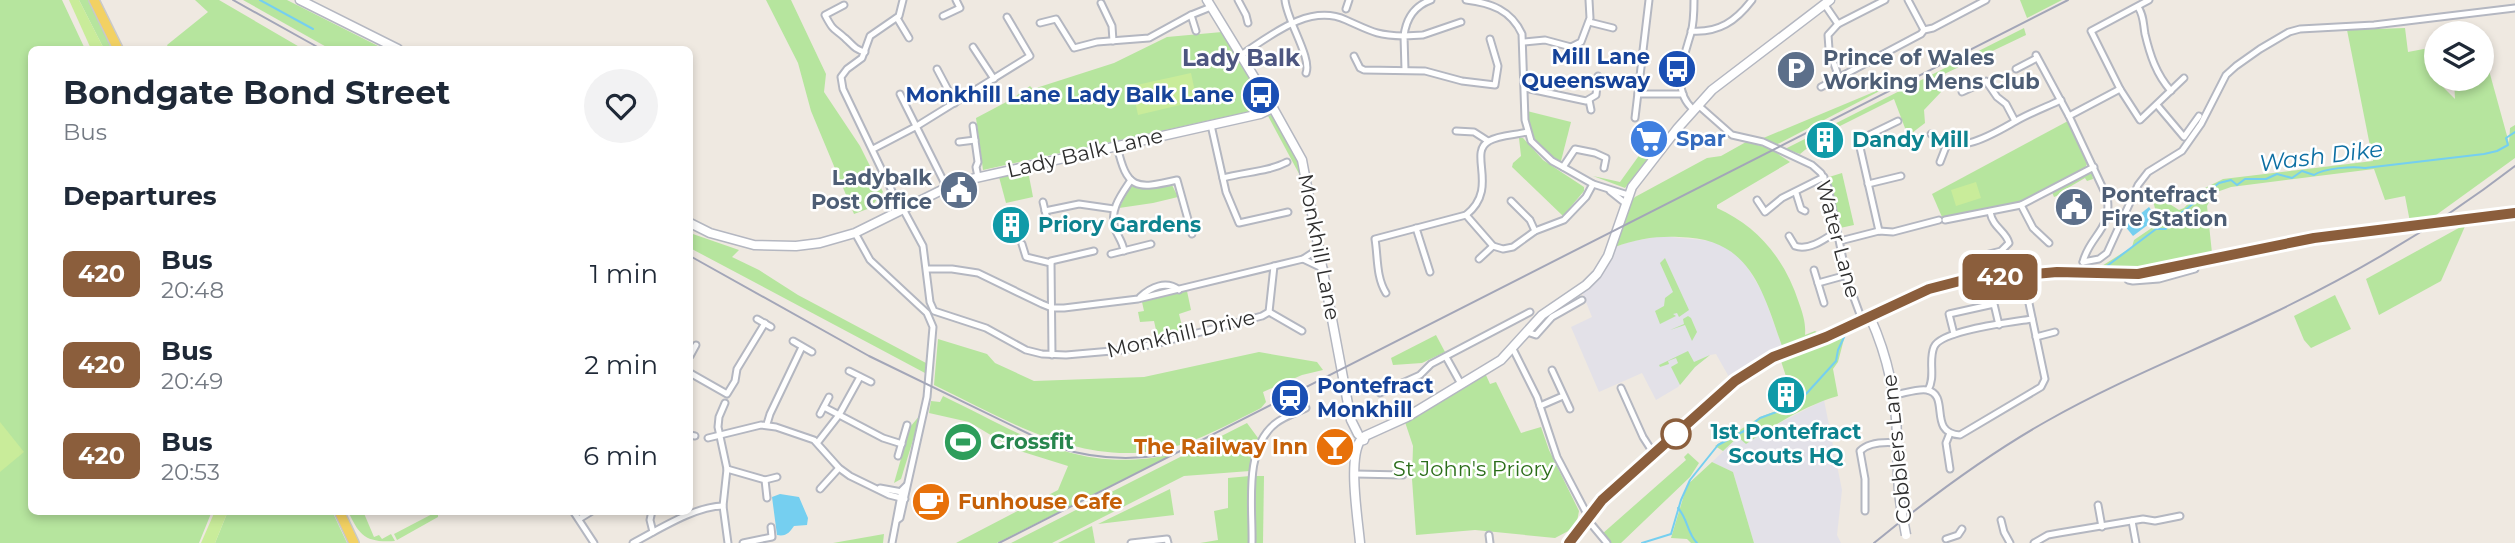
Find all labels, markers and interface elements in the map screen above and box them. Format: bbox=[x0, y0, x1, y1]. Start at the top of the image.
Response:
map controls bbox=[2424, 21, 2494, 91]
button: layers bbox=[2424, 21, 2494, 91]
district label: Lady Balk bbox=[1182, 44, 1301, 72]
place label: Mill Lane Queensway bbox=[1521, 44, 1650, 93]
place label: Prince of Wales Working Mens Club bbox=[1823, 45, 2040, 94]
bus stop icon: Mill Lane Queensway bbox=[1656, 48, 1698, 90]
parking icon: Prince of Wales Working Mens Club bbox=[1775, 49, 1817, 91]
button: heart bbox=[584, 69, 658, 143]
text: Bondgate Bond Street bbox=[63, 72, 450, 112]
bus stop icon: Monkhill Lane Lady Balk Lane bbox=[1240, 74, 1282, 116]
place label: Monkhill Lane Lady Balk Lane bbox=[906, 82, 1234, 107]
text: Bus bbox=[63, 118, 107, 146]
supermarket icon: Spar bbox=[1628, 118, 1670, 160]
building icon: Dandy Mill bbox=[1804, 119, 1846, 161]
street label: Lady Balk Lane bbox=[1004, 122, 1165, 183]
place label: Spar bbox=[1676, 126, 1726, 151]
place label: Dandy Mill bbox=[1852, 127, 1969, 152]
water label: Wash Dike bbox=[2258, 135, 2384, 177]
place label: Ladybalk Post Office bbox=[811, 165, 932, 214]
public building icon: Ladybalk Post Office bbox=[938, 169, 980, 211]
street label: Monkhill Lane bbox=[1293, 172, 1346, 322]
street label: Water Lane bbox=[1811, 177, 1866, 301]
text: Departures bbox=[63, 180, 217, 212]
place label: Pontefract Fire Station bbox=[2101, 182, 2228, 231]
public building icon: Pontefract Fire Station bbox=[2053, 186, 2095, 228]
building icon: Priory Gardens bbox=[990, 204, 1032, 246]
place label: Priory Gardens bbox=[1038, 212, 1201, 237]
text: Bus bbox=[161, 244, 213, 276]
line badge: 420 bbox=[1960, 254, 2040, 300]
text: 1 min bbox=[590, 258, 658, 290]
text: 420 bbox=[78, 259, 125, 288]
text: 420 bbox=[1977, 262, 2024, 291]
text: 20:48 bbox=[161, 276, 224, 304]
street label: Monkhill Drive bbox=[1104, 304, 1258, 363]
text: Bus bbox=[161, 335, 213, 367]
text: 2 min bbox=[584, 349, 658, 381]
text: 420 bbox=[78, 350, 125, 379]
text: 20:49 bbox=[161, 367, 223, 395]
place label: Pontefract Monkhill bbox=[1317, 373, 1434, 422]
street label: Cobblers Lane bbox=[1876, 373, 1917, 525]
building icon: 1st Pontefract Scouts HQ bbox=[1765, 374, 1807, 416]
station icon: Pontefract Monkhill bbox=[1269, 377, 1311, 419]
unlabelled marker bbox=[1661, 419, 1691, 449]
place label: 1st Pontefract Scouts HQ bbox=[1710, 419, 1862, 468]
sports icon: Crossfit bbox=[942, 421, 984, 463]
text: Bus bbox=[161, 426, 213, 458]
bar icon: The Railway Inn bbox=[1314, 426, 1356, 468]
place label: Crossfit bbox=[990, 429, 1074, 454]
place label: The Railway Inn bbox=[1134, 434, 1308, 459]
text: 6 min bbox=[583, 440, 658, 472]
text: 420 bbox=[78, 441, 125, 470]
park label: St John's Priory bbox=[1393, 456, 1554, 481]
text: 20:53 bbox=[161, 458, 220, 486]
cafe icon: Funhouse Cafe bbox=[910, 481, 952, 523]
place label: Funhouse Cafe bbox=[958, 489, 1123, 514]

